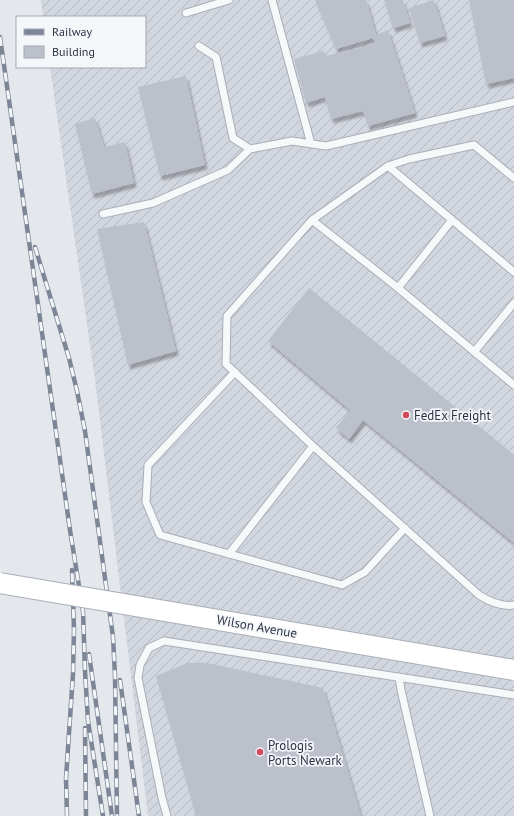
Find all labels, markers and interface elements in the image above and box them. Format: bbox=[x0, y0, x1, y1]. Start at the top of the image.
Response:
legend bbox=[16, 16, 146, 68]
text: Railway bbox=[52, 24, 92, 39]
text: Building bbox=[52, 44, 95, 59]
place label: FedEx Freight bbox=[414, 407, 491, 424]
marker: FedEx Freight bbox=[401, 410, 411, 420]
street label: Wilson Avenue bbox=[215, 611, 298, 642]
place label: Prologis Ports Newark bbox=[268, 737, 343, 769]
marker: Prologis Ports Newark bbox=[255, 747, 265, 757]

